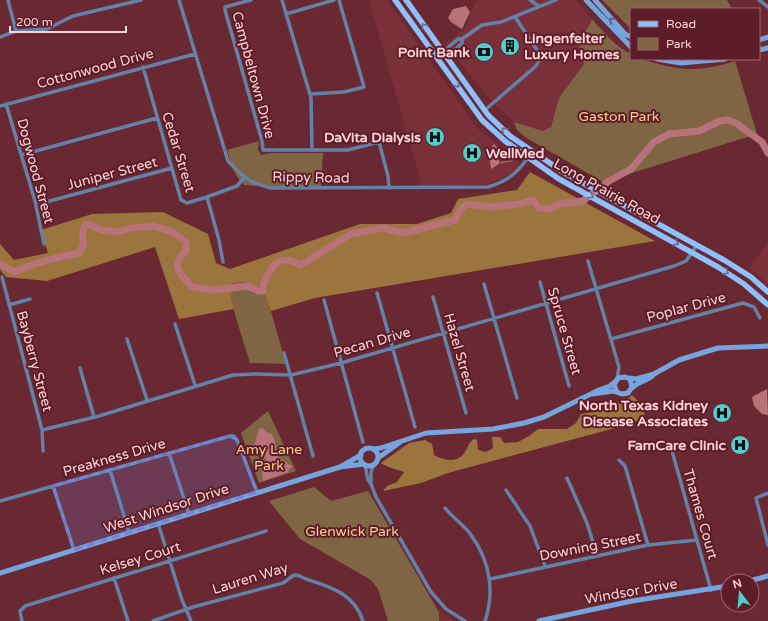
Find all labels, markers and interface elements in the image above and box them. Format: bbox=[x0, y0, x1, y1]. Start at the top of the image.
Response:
scale bar bbox=[10, 8, 126, 34]
legend bbox=[630, 8, 760, 60]
street label: Campbeltown Drive bbox=[228, 10, 279, 141]
text: 200 m bbox=[16, 15, 53, 29]
one-way arrow bbox=[610, 17, 617, 24]
text: Road bbox=[666, 17, 696, 31]
one-way arrow bbox=[422, 23, 429, 30]
place label: Lingenfelter Luxury Homes bbox=[524, 30, 620, 63]
building icon: Lingenfelter Luxury Homes bbox=[499, 35, 521, 57]
text: Park bbox=[666, 37, 692, 51]
bank icon: Point Bank bbox=[473, 41, 495, 63]
place label: Point Bank bbox=[398, 44, 470, 61]
street label: Cottonwood Drive bbox=[35, 45, 156, 92]
one-way arrow bbox=[452, 81, 459, 88]
park label: Gaston Park bbox=[579, 108, 660, 125]
street label: Cedar Street bbox=[158, 110, 199, 195]
street label: Dogwood Street bbox=[13, 117, 58, 226]
hospital icon: DaVita Dialysis bbox=[424, 126, 446, 148]
one-way arrow bbox=[501, 127, 509, 135]
place label: DaVita Dialysis bbox=[324, 129, 421, 146]
hospital icon: WellMed bbox=[461, 142, 483, 164]
place label: WellMed bbox=[486, 145, 545, 162]
street label: Juniper Street bbox=[65, 153, 160, 194]
street label: Long Prairie Road bbox=[551, 155, 663, 228]
street label: Rippy Road bbox=[272, 168, 350, 187]
one-way arrow bbox=[587, 192, 594, 199]
one-way arrow bbox=[672, 238, 679, 245]
one-way arrow bbox=[722, 268, 729, 275]
street label: Spruce Street bbox=[544, 285, 585, 377]
street label: Poplar Drive bbox=[645, 289, 728, 326]
street label: Bayberry Street bbox=[13, 309, 56, 414]
street label: Hazel Street bbox=[440, 311, 479, 394]
street label: Pecan Drive bbox=[332, 323, 413, 362]
place label: North Texas Kidney Disease Associates bbox=[579, 397, 708, 430]
hospital icon: North Texas Kidney Disease Associates bbox=[711, 402, 733, 424]
hospital icon: FamCare Clinic bbox=[729, 434, 751, 456]
street label: Preakness Drive bbox=[61, 435, 167, 480]
place label: FamCare Clinic bbox=[627, 437, 727, 454]
park label: Amy Lane Park bbox=[236, 441, 302, 474]
street label: Thames Court bbox=[679, 467, 722, 562]
street label: West Windsor Drive bbox=[101, 480, 231, 537]
park label: Glenwick Park bbox=[305, 523, 399, 540]
street label: Downing Street bbox=[538, 528, 643, 565]
street label: Kelsey Court bbox=[98, 538, 183, 579]
street label: Lauren Way bbox=[210, 559, 291, 598]
north arrow bbox=[720, 573, 760, 613]
street label: Windsor Drive bbox=[584, 575, 679, 608]
text: N bbox=[731, 576, 743, 591]

